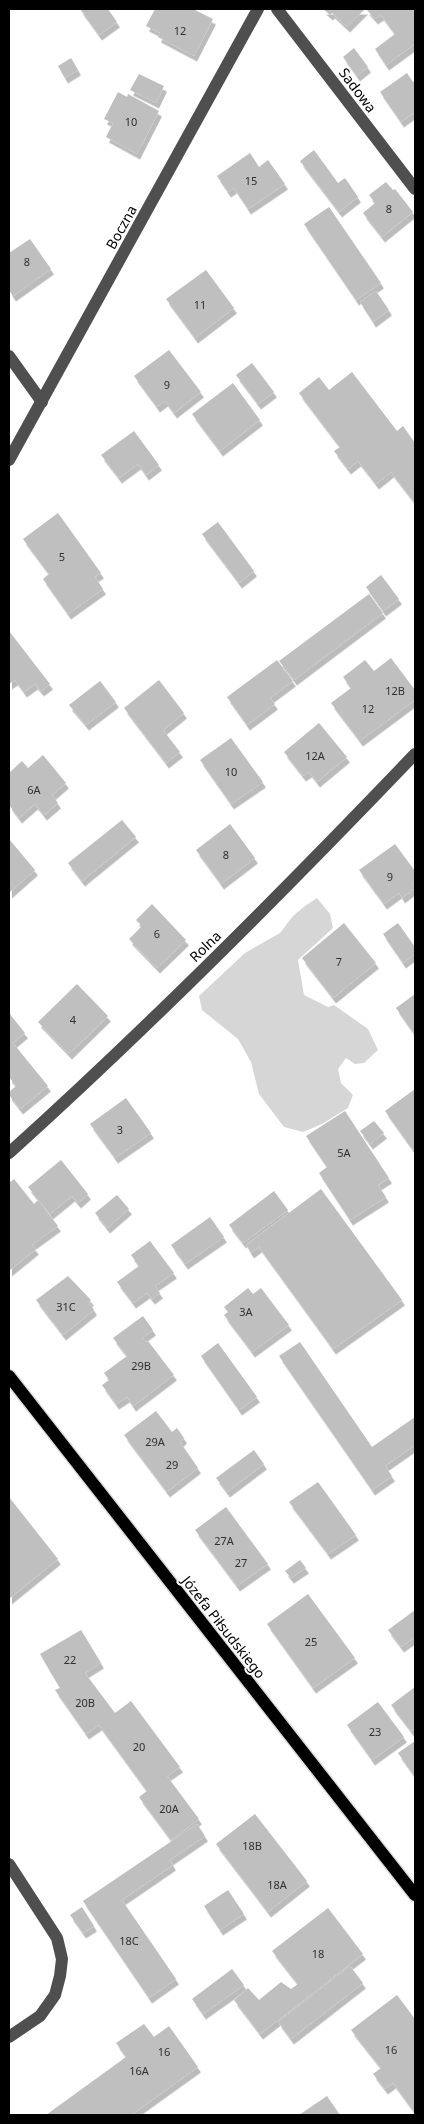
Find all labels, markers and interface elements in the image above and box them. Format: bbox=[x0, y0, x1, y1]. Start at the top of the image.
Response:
house number: 12 bbox=[174, 23, 186, 38]
street label: Sadowa bbox=[335, 64, 381, 116]
house number: 10 bbox=[125, 114, 137, 129]
house number: 15 bbox=[245, 173, 257, 188]
house number: 8 bbox=[386, 201, 392, 216]
street label: Boczna bbox=[101, 202, 141, 252]
house number: 8 bbox=[24, 254, 30, 269]
house number: 11 bbox=[194, 297, 206, 312]
house number: 9 bbox=[164, 377, 170, 392]
house number: 5 bbox=[59, 549, 65, 564]
house number: 12B bbox=[385, 683, 405, 698]
house number: 12 bbox=[362, 701, 374, 716]
house number: 12A bbox=[305, 748, 326, 763]
house number: 10 bbox=[225, 764, 237, 779]
house number: 6A bbox=[27, 782, 42, 797]
house number: 8 bbox=[223, 847, 229, 862]
house number: 9 bbox=[387, 869, 393, 884]
house number: 6 bbox=[154, 926, 160, 941]
street label: Rolna bbox=[185, 926, 225, 966]
house number: 7 bbox=[336, 954, 342, 969]
house number: 4 bbox=[70, 1012, 77, 1027]
house number: 3 bbox=[117, 1122, 123, 1137]
house number: 5A bbox=[337, 1145, 352, 1160]
house number: 31C bbox=[56, 1299, 76, 1314]
house number: 3A bbox=[239, 1304, 254, 1319]
house number: 29B bbox=[131, 1358, 151, 1373]
house number: 29A bbox=[145, 1434, 166, 1449]
house number: 29 bbox=[166, 1457, 178, 1472]
house number: 27A bbox=[214, 1533, 235, 1548]
house number: 27 bbox=[235, 1555, 247, 1570]
street label: Józefa Piłsudskiego bbox=[177, 1570, 270, 1682]
house number: 25 bbox=[305, 1634, 317, 1649]
house number: 22 bbox=[64, 1652, 76, 1667]
house number: 20B bbox=[75, 1695, 95, 1710]
house number: 23 bbox=[369, 1724, 381, 1739]
house number: 20 bbox=[133, 1739, 145, 1754]
house number: 20A bbox=[159, 1801, 180, 1816]
house number: 18B bbox=[242, 1838, 262, 1853]
house number: 18A bbox=[267, 1877, 288, 1892]
house number: 18C bbox=[119, 1933, 139, 1948]
house number: 18 bbox=[312, 1946, 324, 1961]
house number: 16 bbox=[385, 2042, 397, 2057]
house number: 16 bbox=[158, 2044, 170, 2059]
house number: 16A bbox=[129, 2063, 150, 2078]

